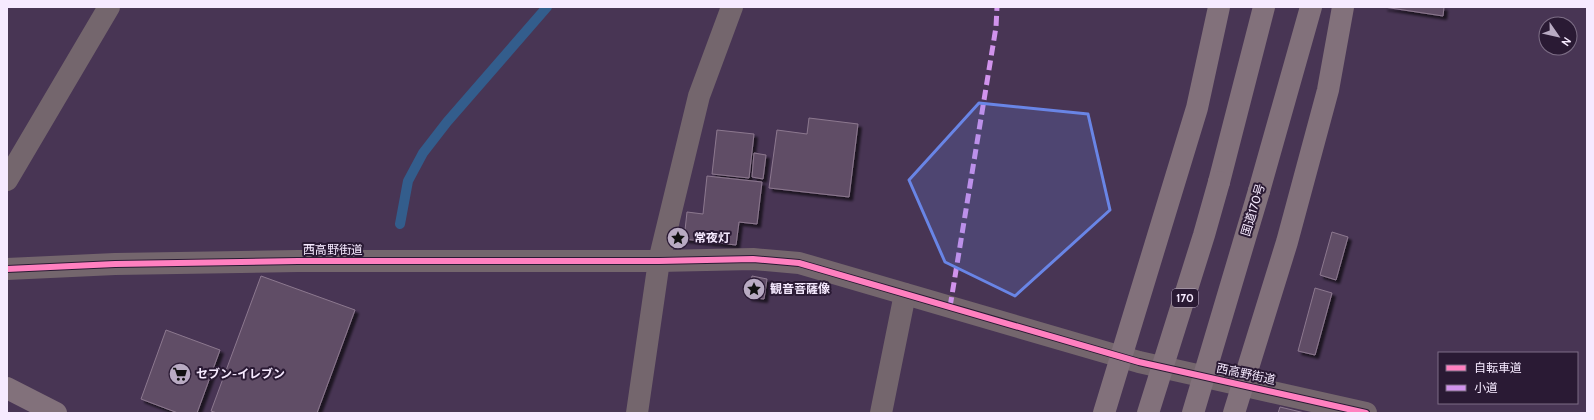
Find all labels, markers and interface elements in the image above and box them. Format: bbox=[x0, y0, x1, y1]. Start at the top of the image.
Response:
north arrow bbox=[1538, 16, 1578, 56]
text: N bbox=[1558, 34, 1574, 49]
street label: 国道170号 bbox=[1237, 182, 1268, 238]
place icon: 常夜灯 bbox=[665, 225, 691, 251]
place label: 常夜灯 bbox=[694, 230, 730, 245]
street label: 西高野街道 bbox=[303, 242, 363, 257]
place icon: 観音菩薩像 bbox=[741, 276, 767, 302]
place label: 観音菩薩像 bbox=[770, 281, 830, 296]
road number: 170 bbox=[1172, 289, 1198, 307]
legend bbox=[1438, 352, 1578, 404]
street label: 西高野街道 bbox=[1215, 360, 1277, 387]
text: 自転車道 bbox=[1474, 360, 1522, 375]
supermarket icon: セブン-イレブン bbox=[167, 361, 193, 387]
place label: セブン-イレブン bbox=[196, 366, 285, 381]
text: 小道 bbox=[1474, 380, 1498, 395]

